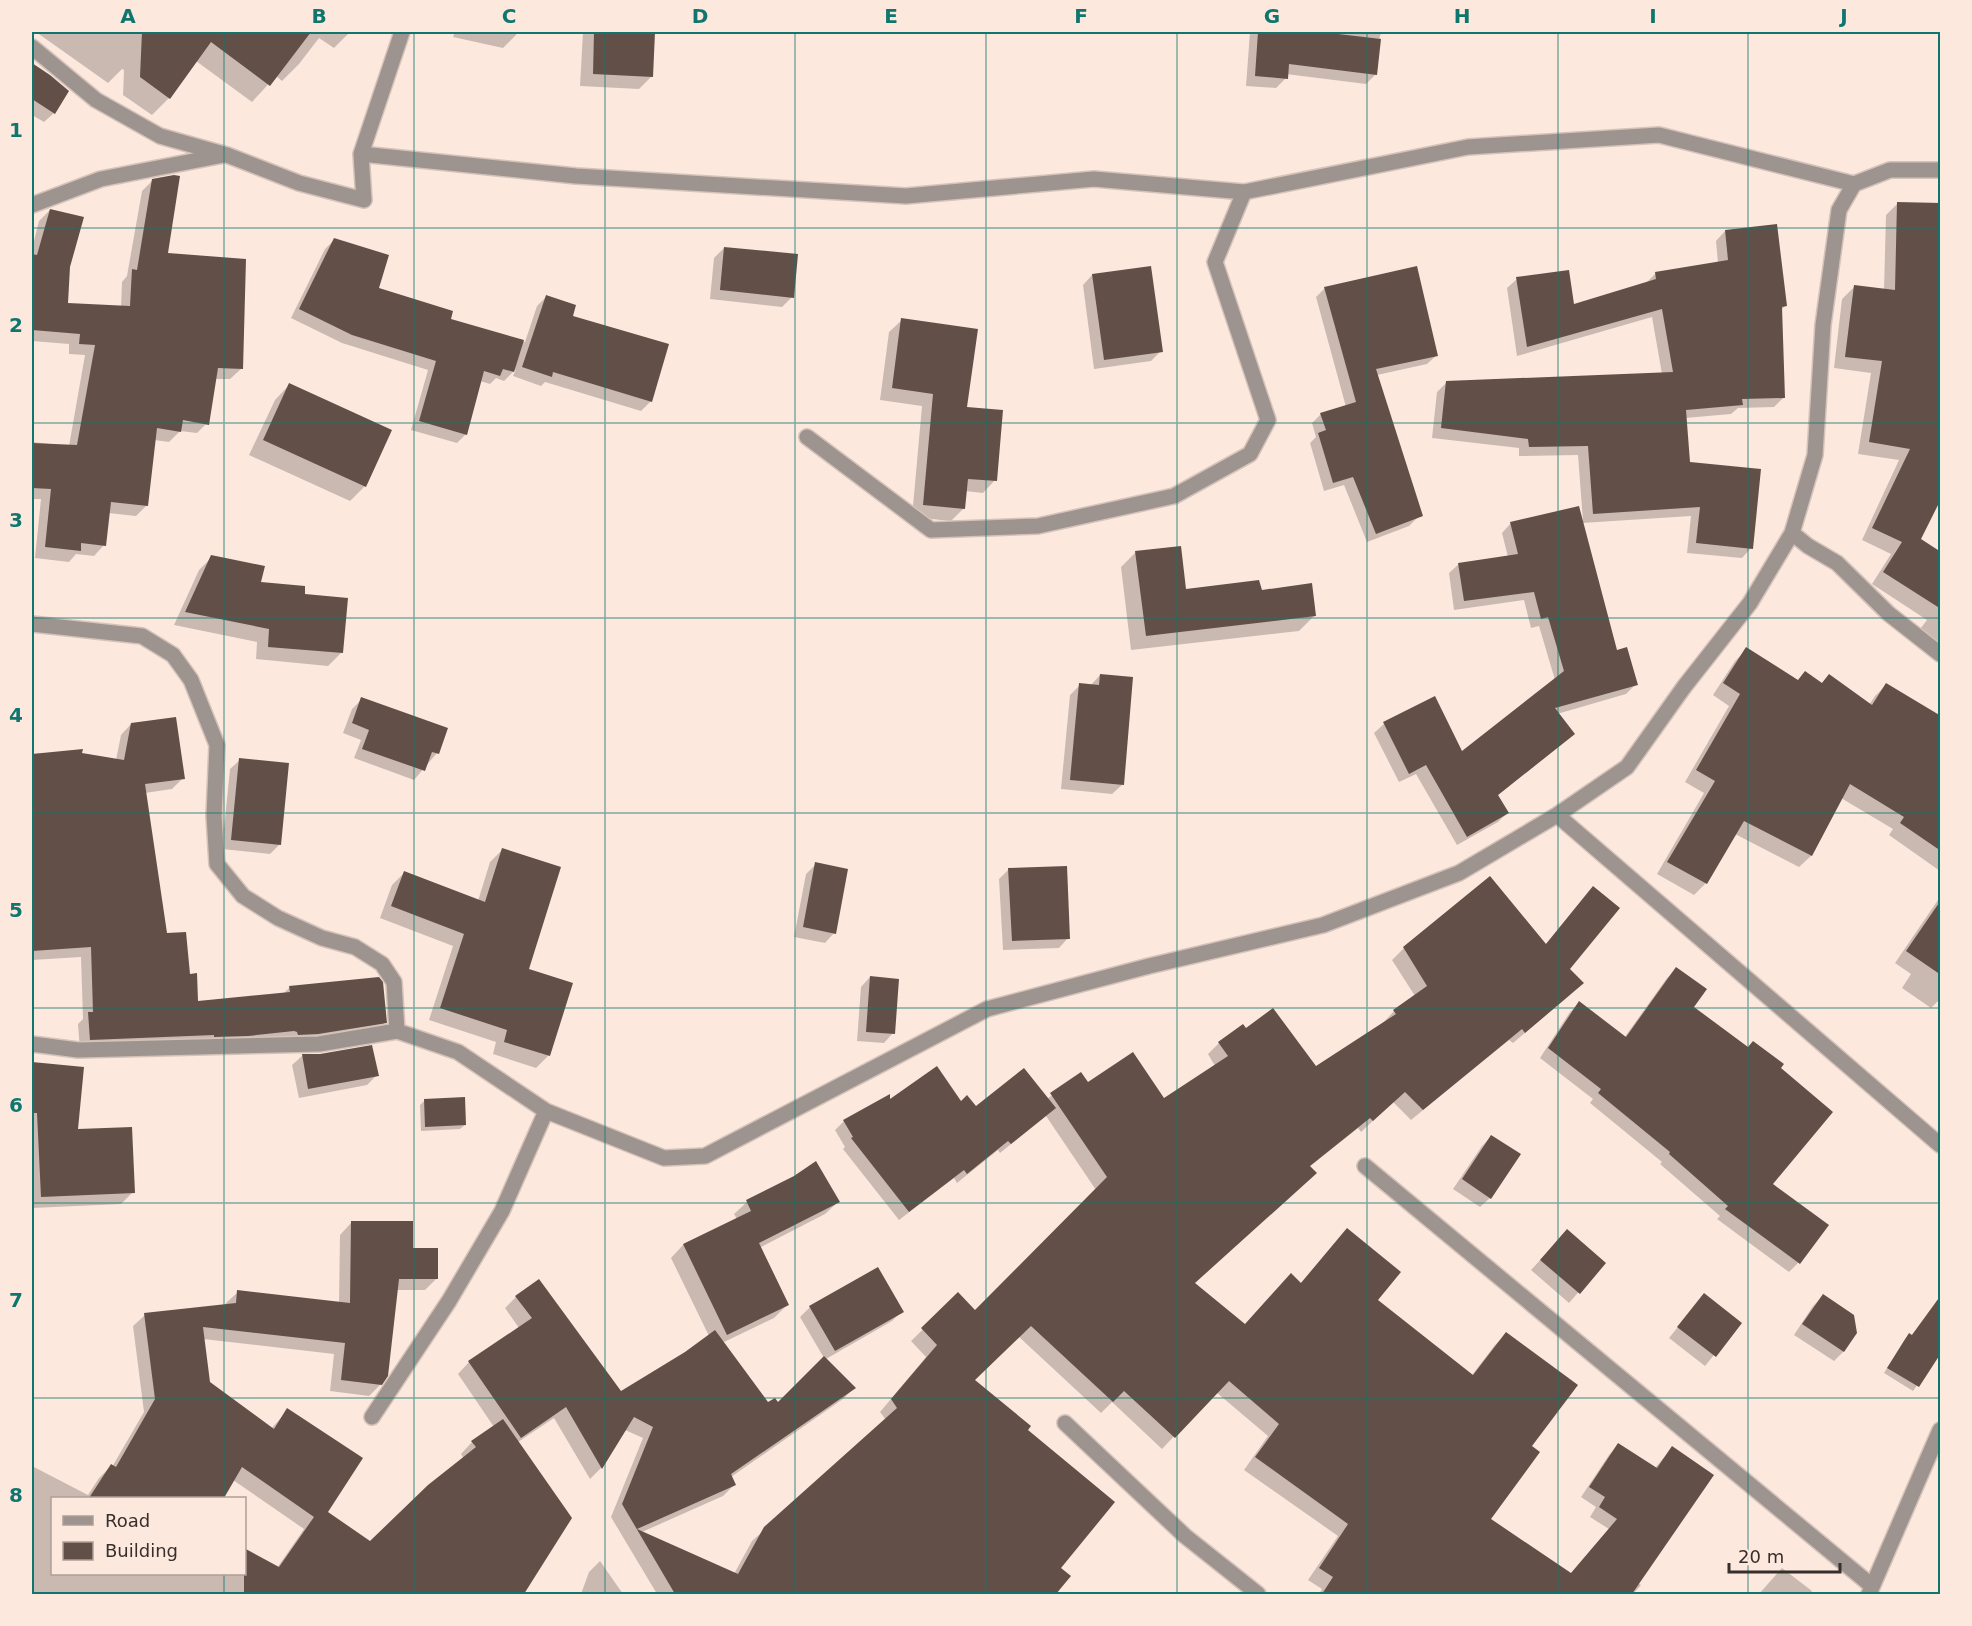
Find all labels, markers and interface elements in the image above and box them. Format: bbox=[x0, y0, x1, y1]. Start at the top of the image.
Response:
text: A bbox=[120, 4, 136, 28]
text: B bbox=[311, 4, 327, 28]
text: C bbox=[502, 4, 516, 28]
text: D bbox=[692, 4, 708, 28]
text: E bbox=[884, 4, 898, 28]
text: F bbox=[1074, 4, 1088, 28]
text: G bbox=[1264, 4, 1280, 28]
text: H bbox=[1454, 4, 1470, 28]
text: I bbox=[1649, 4, 1657, 28]
text: J bbox=[1838, 4, 1848, 28]
text: 1 bbox=[9, 118, 23, 142]
text: 2 bbox=[9, 313, 23, 337]
text: 3 bbox=[9, 508, 23, 532]
text: 4 bbox=[9, 703, 23, 727]
text: 5 bbox=[9, 898, 23, 922]
text: 6 bbox=[9, 1093, 23, 1117]
text: 7 bbox=[9, 1288, 23, 1312]
text: 8 bbox=[9, 1483, 23, 1507]
legend bbox=[51, 1497, 246, 1575]
text: Road bbox=[105, 1510, 150, 1531]
scale bar bbox=[1729, 1536, 1840, 1574]
text: Building bbox=[105, 1540, 178, 1561]
text: 20 m bbox=[1738, 1546, 1784, 1567]

